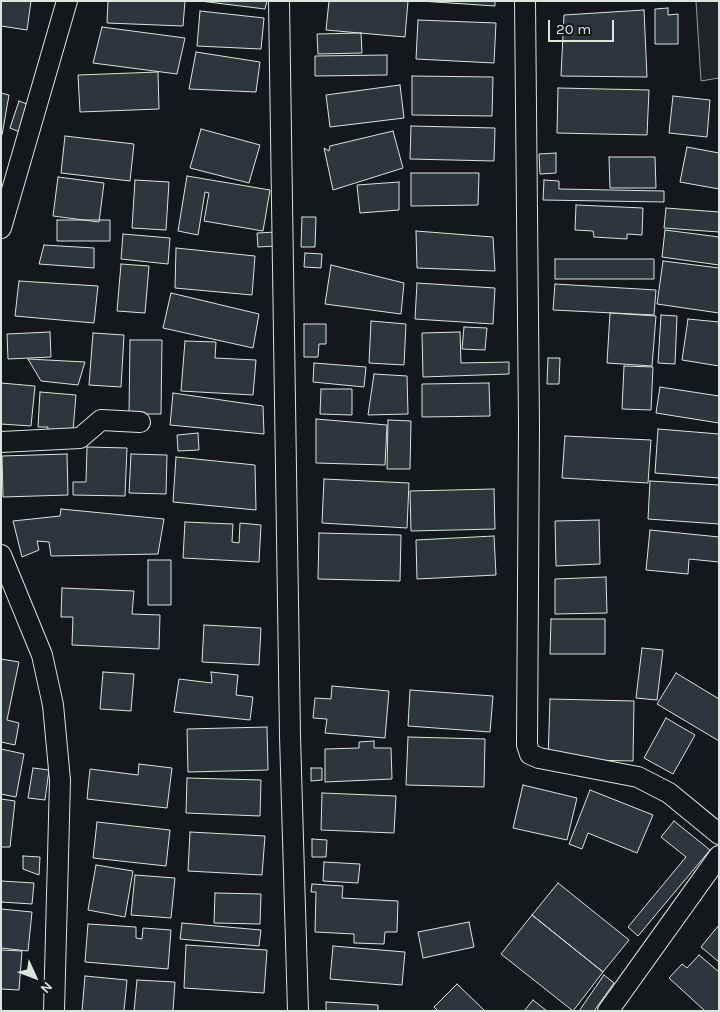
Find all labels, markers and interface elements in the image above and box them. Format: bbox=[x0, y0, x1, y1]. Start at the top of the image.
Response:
scale bar bbox=[550, 10, 616, 42]
text: 20 m bbox=[556, 20, 591, 38]
north arrow bbox=[10, 952, 60, 1002]
text: N bbox=[37, 978, 56, 997]

